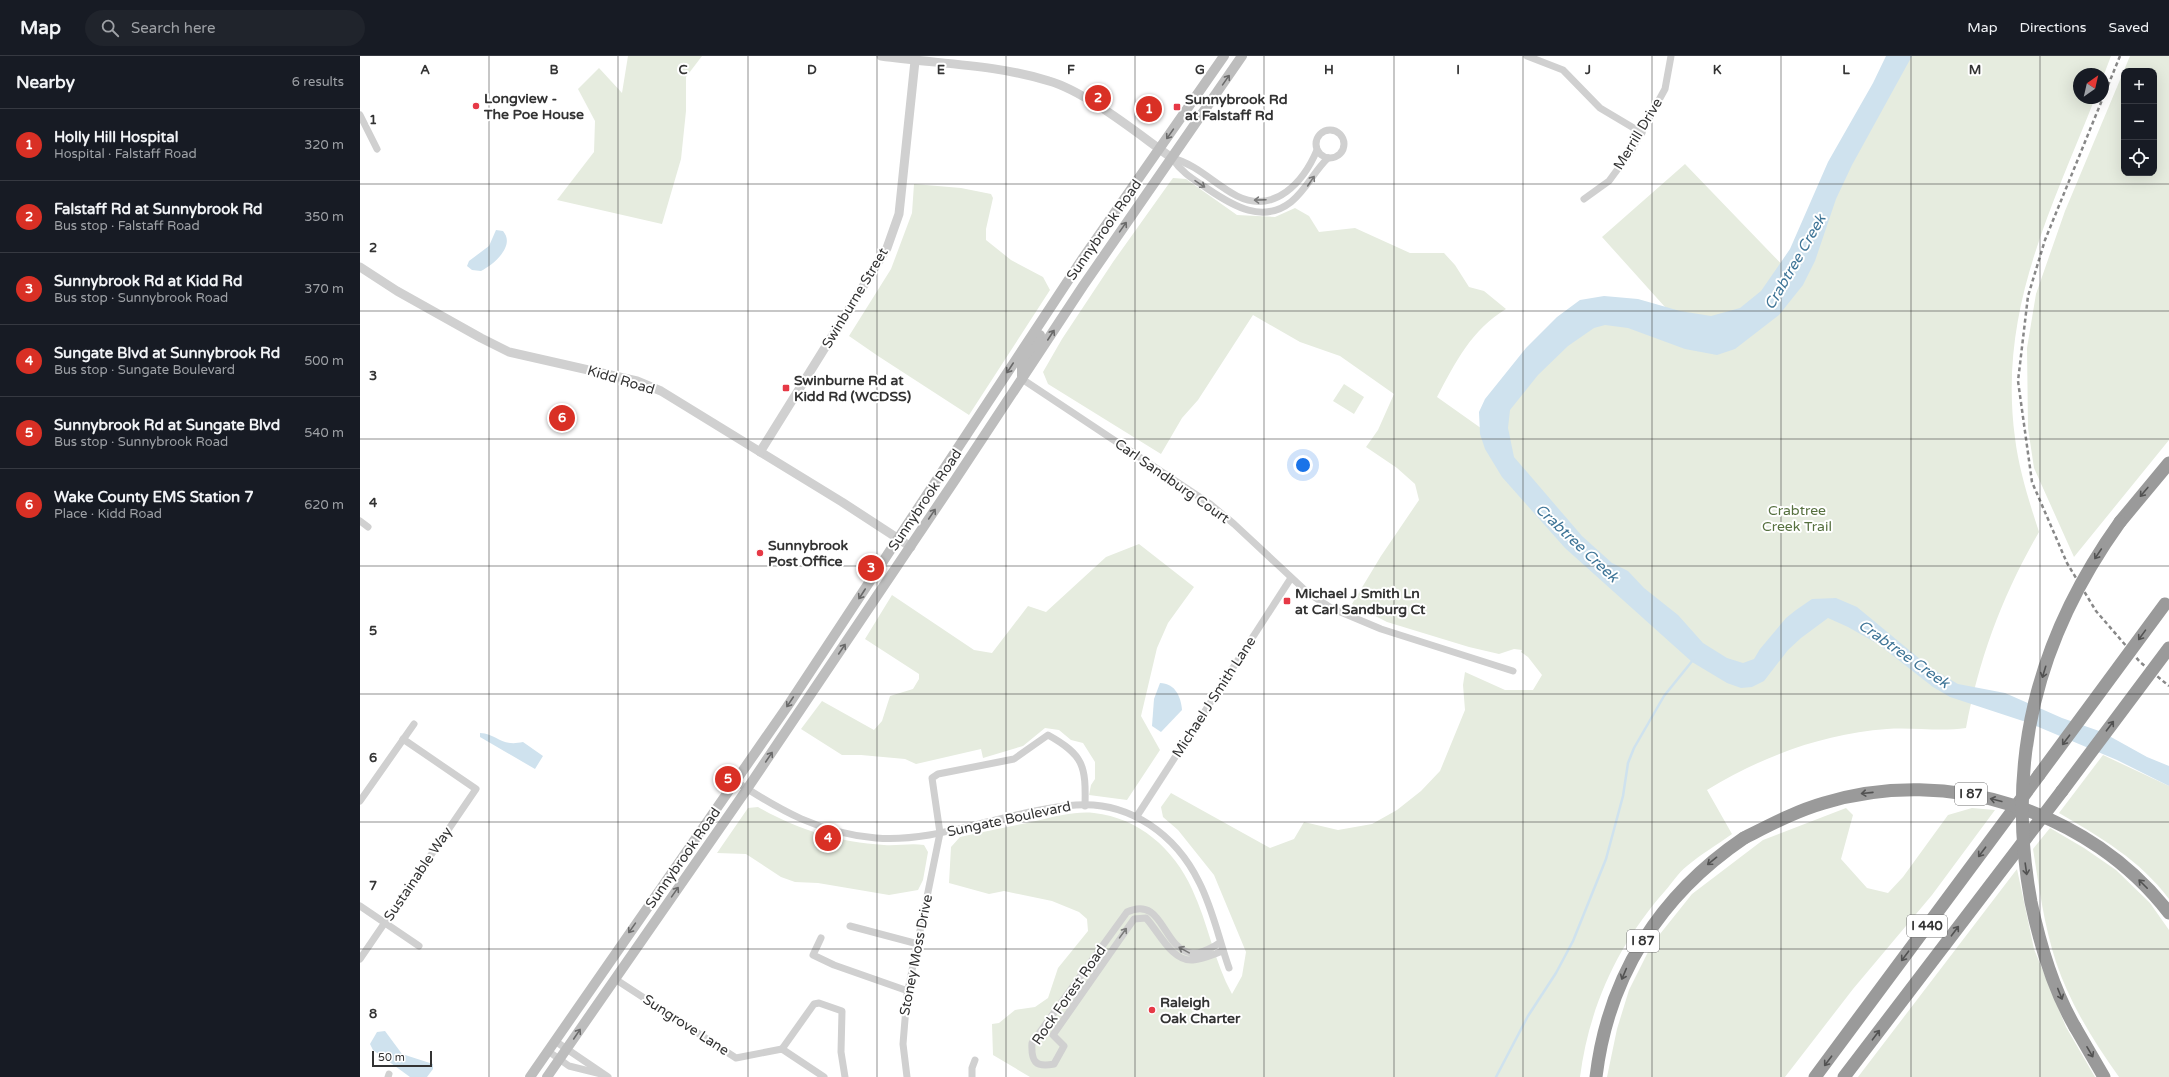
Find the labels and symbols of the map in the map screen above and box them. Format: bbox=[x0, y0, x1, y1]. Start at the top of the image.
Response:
text: A bbox=[420, 62, 430, 78]
text: B bbox=[549, 62, 559, 78]
text: C bbox=[678, 62, 688, 78]
text: D bbox=[807, 62, 817, 78]
text: E bbox=[937, 62, 945, 78]
text: F bbox=[1067, 62, 1075, 78]
text: G bbox=[1195, 62, 1205, 78]
text: H bbox=[1324, 62, 1334, 78]
text: I bbox=[1456, 62, 1460, 78]
text: J bbox=[1584, 62, 1591, 78]
text: K bbox=[1713, 62, 1722, 78]
text: L bbox=[1842, 62, 1850, 78]
text: M bbox=[1969, 62, 1981, 78]
north arrow bbox=[2073, 68, 2109, 104]
one-way arrow bbox=[1222, 74, 1230, 85]
pin: 2 bbox=[1085, 83, 1111, 113]
place label: Longview - The Poe House bbox=[483, 90, 584, 123]
place label: Sunnybrook Rd at Falstaff Rd bbox=[1185, 91, 1288, 124]
pin: 1 bbox=[1136, 94, 1162, 124]
street label: Merrill Drive bbox=[1610, 95, 1666, 173]
marker: Longview - The Poe House bbox=[471, 101, 481, 111]
marker: Sunnybrook Rd at Falstaff Rd bbox=[1172, 102, 1182, 112]
text: 1 bbox=[369, 112, 377, 128]
one-way arrow bbox=[1166, 128, 1174, 139]
street label: Sunnybrook Road bbox=[1063, 176, 1145, 284]
one-way arrow bbox=[1306, 176, 1315, 187]
one-way arrow bbox=[1194, 180, 1205, 188]
one-way arrow bbox=[1254, 196, 1267, 204]
water label: Crabtree Creek bbox=[1760, 210, 1830, 313]
one-way arrow bbox=[1119, 222, 1127, 233]
text: 2 bbox=[369, 240, 377, 256]
street label: Swinburne Street bbox=[818, 244, 892, 351]
one-way arrow bbox=[1047, 330, 1055, 341]
street label: Kidd Road bbox=[585, 362, 657, 398]
one-way arrow bbox=[1006, 363, 1014, 374]
text: 3 bbox=[369, 368, 377, 384]
place label: Swinburne Rd at Kidd Rd (WCDSS) bbox=[794, 372, 911, 405]
marker: Swinburne Rd at Kidd Rd (WCDSS) bbox=[781, 383, 791, 393]
pin: 6 bbox=[549, 403, 575, 433]
street label: Carl Sandburg Court bbox=[1111, 435, 1233, 527]
street label: Sunnybrook Road bbox=[885, 446, 965, 554]
your location bbox=[1293, 455, 1313, 475]
one-way arrow bbox=[2140, 487, 2149, 498]
text: 4 bbox=[369, 495, 378, 511]
water label: Crabtree Creek bbox=[1532, 500, 1624, 587]
park label: Crabtree Creek Trail bbox=[1762, 502, 1832, 535]
one-way arrow bbox=[928, 509, 936, 520]
place label: Sunnybrook Post Office bbox=[768, 537, 848, 570]
marker: Sunnybrook Post Office bbox=[755, 548, 765, 558]
one-way arrow bbox=[2094, 548, 2102, 559]
pin: 3 bbox=[858, 553, 884, 583]
place label: Michael J Smith Ln at Carl Sandburg Ct bbox=[1295, 585, 1426, 618]
one-way arrow bbox=[858, 589, 866, 600]
marker: Michael J Smith Ln at Carl Sandburg Ct bbox=[1282, 596, 1292, 606]
water label: Crabtree Creek bbox=[1855, 616, 1954, 693]
text: 5 bbox=[369, 623, 377, 639]
one-way arrow bbox=[2138, 630, 2146, 641]
street label: Michael J Smith Lane bbox=[1169, 633, 1259, 761]
one-way arrow bbox=[838, 644, 846, 655]
one-way arrow bbox=[2040, 665, 2047, 678]
one-way arrow bbox=[786, 697, 794, 708]
one-way arrow bbox=[2106, 721, 2114, 732]
one-way arrow bbox=[2061, 735, 2070, 746]
text: 6 bbox=[369, 750, 377, 766]
one-way arrow bbox=[765, 752, 773, 763]
pin: 5 bbox=[715, 764, 741, 794]
road number: I 87 bbox=[1955, 783, 1987, 805]
one-way arrow bbox=[1861, 790, 1874, 797]
one-way arrow bbox=[1990, 795, 2003, 803]
street label: Sungate Boulevard bbox=[946, 798, 1072, 840]
street label: Sunnybrook Road bbox=[642, 804, 724, 912]
street label: Sustainable Way bbox=[380, 823, 456, 924]
pin: 4 bbox=[815, 823, 841, 853]
one-way arrow bbox=[1978, 846, 1987, 857]
one-way arrow bbox=[1707, 857, 1718, 866]
one-way arrow bbox=[2022, 862, 2030, 875]
text: 7 bbox=[369, 878, 377, 894]
one-way arrow bbox=[2139, 879, 2148, 889]
one-way arrow bbox=[671, 887, 679, 898]
street label: Stoney Moss Drive bbox=[896, 893, 936, 1017]
road number: I 440 bbox=[1907, 915, 1947, 937]
one-way arrow bbox=[628, 923, 636, 934]
one-way arrow bbox=[1950, 926, 1959, 937]
one-way arrow bbox=[1119, 928, 1127, 939]
road number: I 87 bbox=[1627, 930, 1659, 952]
street label: Rock Forest Road bbox=[1028, 942, 1110, 1048]
one-way arrow bbox=[1179, 946, 1191, 953]
one-way arrow bbox=[1901, 951, 1909, 962]
one-way arrow bbox=[1620, 967, 1628, 979]
one-way arrow bbox=[2056, 988, 2064, 1000]
street label: Sungrove Lane bbox=[640, 991, 732, 1059]
place label: Raleigh Oak Charter bbox=[1160, 994, 1241, 1027]
marker: Raleigh Oak Charter bbox=[1147, 1005, 1157, 1015]
text: 8 bbox=[369, 1006, 377, 1022]
one-way arrow bbox=[573, 1029, 581, 1040]
one-way arrow bbox=[1872, 1029, 1880, 1040]
one-way arrow bbox=[2086, 1046, 2094, 1058]
scale bar bbox=[372, 1049, 432, 1068]
one-way arrow bbox=[1823, 1055, 1832, 1066]

